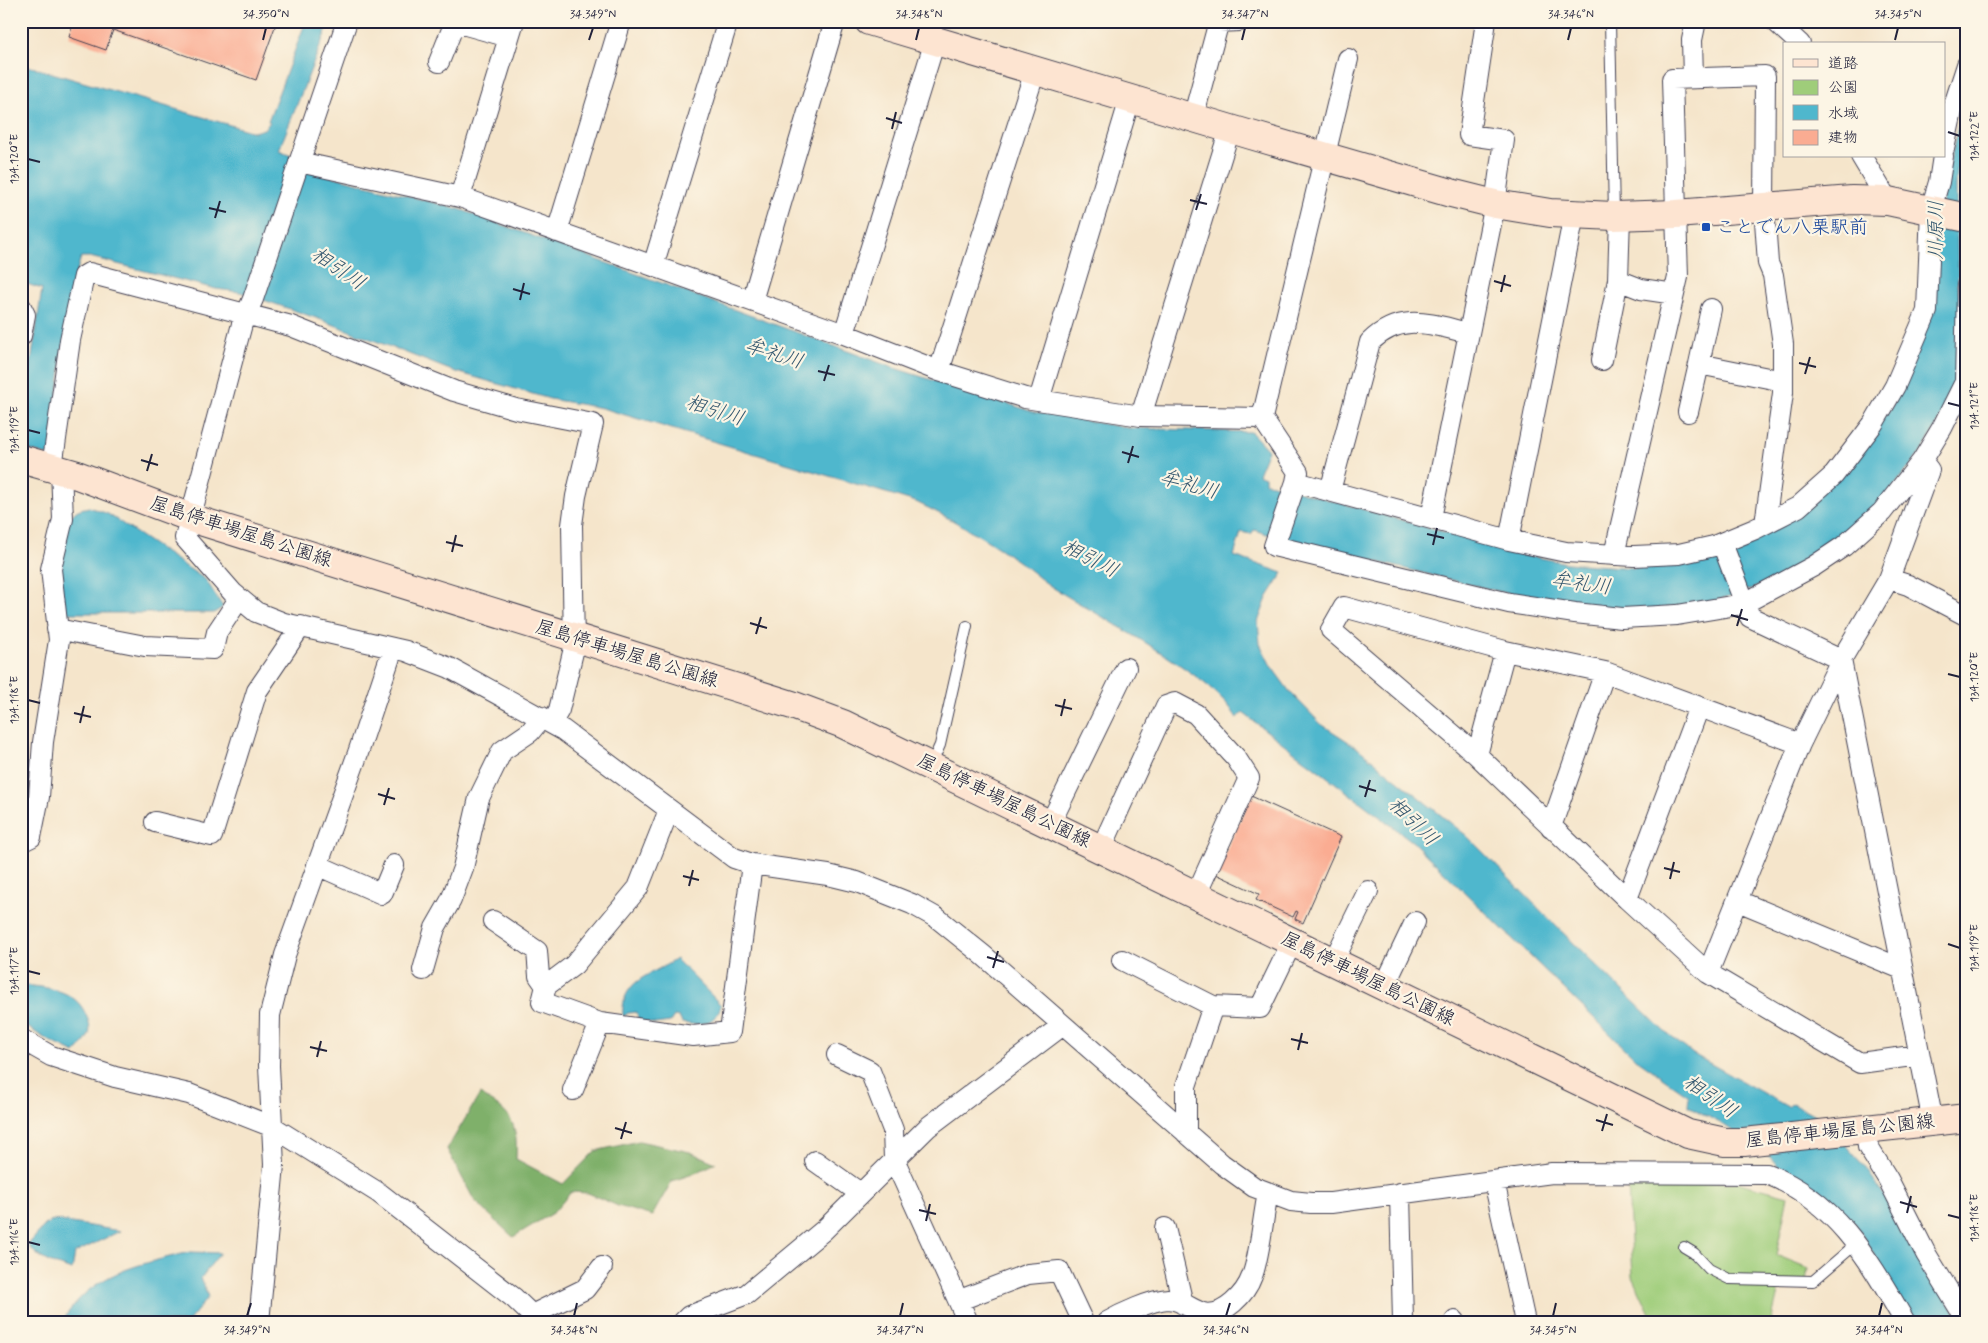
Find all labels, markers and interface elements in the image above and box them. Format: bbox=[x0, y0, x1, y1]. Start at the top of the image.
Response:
text: 34.350°N bbox=[243, 7, 289, 23]
text: 34.349°N bbox=[570, 7, 616, 23]
text: 34.348°N bbox=[896, 7, 942, 23]
text: 34.347°N bbox=[1222, 7, 1268, 23]
text: 34.346°N bbox=[1548, 7, 1594, 23]
text: 34.345°N bbox=[1875, 7, 1921, 23]
legend bbox=[1783, 42, 1946, 158]
text: 道路 bbox=[1828, 54, 1858, 74]
text: 公園 bbox=[1828, 78, 1858, 98]
text: 水域 bbox=[1828, 104, 1858, 124]
text: 134.122°E bbox=[1967, 111, 1983, 161]
text: 建物 bbox=[1828, 128, 1858, 148]
text: 134.120°E bbox=[7, 134, 23, 184]
water label: 川原川 bbox=[1923, 200, 1950, 260]
place label: ことでん八栗駅前 bbox=[1716, 215, 1868, 240]
marker: ことでん八栗駅前 bbox=[1700, 221, 1712, 233]
water label: 相引川 bbox=[306, 241, 370, 297]
water label: 牟礼川 bbox=[741, 332, 807, 376]
text: 134.121°E bbox=[1967, 382, 1983, 430]
water label: 相引川 bbox=[682, 389, 748, 433]
text: 134.119°E bbox=[7, 406, 23, 454]
water label: 牟礼川 bbox=[1156, 464, 1222, 506]
street label: 屋島停車場屋島公園線 bbox=[147, 491, 335, 573]
water label: 相引川 bbox=[1057, 533, 1123, 585]
water label: 牟礼川 bbox=[1549, 566, 1613, 602]
street label: 屋島停車場屋島公園線 bbox=[532, 614, 722, 694]
text: 134.120°E bbox=[1967, 652, 1983, 702]
text: 134.118°E bbox=[7, 676, 23, 724]
street label: 屋島停車場屋島公園線 bbox=[913, 748, 1095, 854]
water label: 相引川 bbox=[1382, 791, 1444, 853]
text: 134.119°E bbox=[1967, 924, 1983, 972]
street label: 屋島停車場屋島公園線 bbox=[1277, 926, 1459, 1032]
text: 134.117°E bbox=[7, 947, 23, 995]
water label: 相引川 bbox=[1678, 1069, 1742, 1125]
street label: 屋島停車場屋島公園線 bbox=[1744, 1109, 1936, 1153]
text: 134.118°E bbox=[1967, 1194, 1983, 1242]
text: 134.116°E bbox=[7, 1218, 23, 1266]
text: 34.349°N bbox=[224, 1323, 270, 1339]
text: 34.348°N bbox=[551, 1323, 597, 1339]
text: 34.347°N bbox=[877, 1323, 923, 1339]
text: 34.346°N bbox=[1203, 1323, 1249, 1339]
text: 34.345°N bbox=[1530, 1323, 1576, 1339]
text: 34.344°N bbox=[1855, 1323, 1903, 1339]

